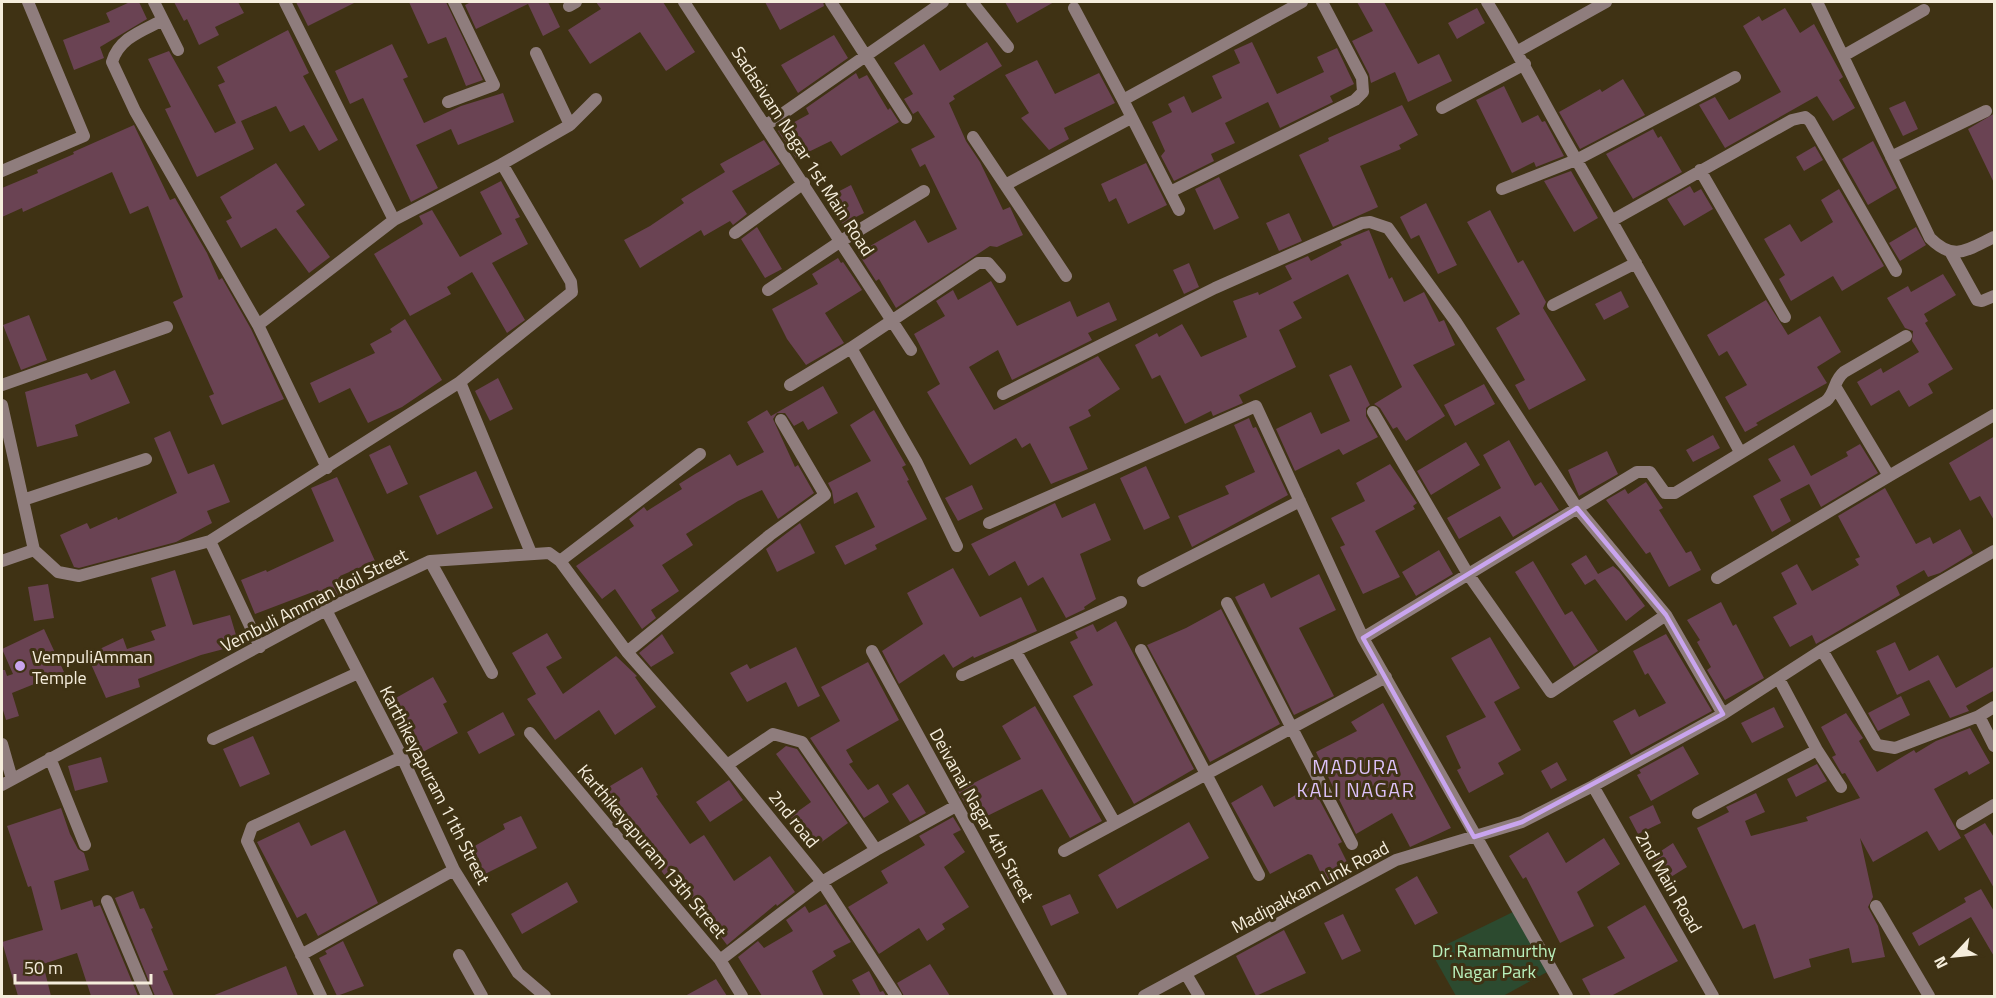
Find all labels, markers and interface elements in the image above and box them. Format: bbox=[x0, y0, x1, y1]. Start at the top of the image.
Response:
street label: Sadasivam Nagar 1st Main Road bbox=[725, 41, 881, 261]
street label: Vembuli Amman Koil Street bbox=[216, 541, 413, 659]
place label: VempuliAmman Temple bbox=[32, 643, 153, 691]
marker: VempuliAmman Temple bbox=[13, 659, 27, 673]
street label: Karthikeyapuram 11th Street bbox=[373, 681, 497, 890]
street label: Deivanai Nagar 4th Street bbox=[923, 723, 1041, 907]
district label: MADURA KALI NAGAR bbox=[1297, 751, 1415, 805]
street label: Karthikeyapuram 13th Street bbox=[571, 758, 734, 944]
street label: 2nd road bbox=[762, 784, 826, 854]
street label: 2nd Main Road bbox=[1629, 826, 1709, 938]
street label: Madipakkam Link Road bbox=[1226, 834, 1394, 940]
north arrow bbox=[1924, 926, 1984, 986]
park label: Dr. Ramamurthy Nagar Park bbox=[1432, 937, 1556, 985]
scale bar bbox=[15, 947, 152, 985]
text: N bbox=[1927, 952, 1954, 973]
text: 50 m bbox=[24, 954, 63, 981]

